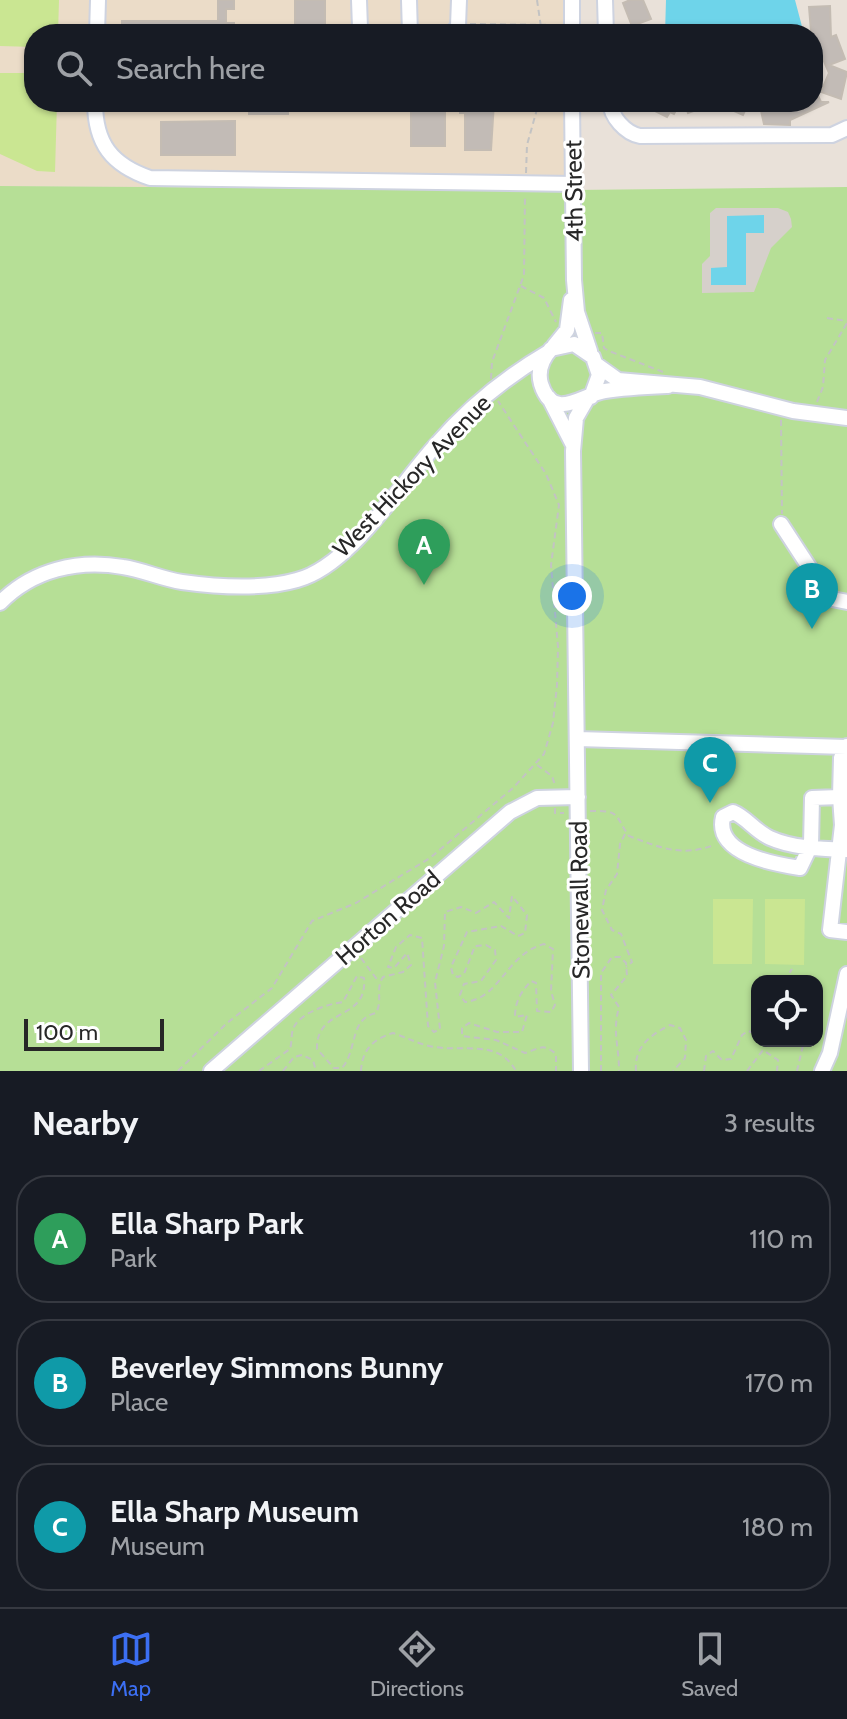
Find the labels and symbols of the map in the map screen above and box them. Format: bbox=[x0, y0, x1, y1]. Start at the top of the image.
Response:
street label: 4th Street bbox=[558, 140, 589, 242]
street label: West Hickory Avenue bbox=[327, 389, 497, 563]
pin: A bbox=[398, 519, 450, 585]
pin: B bbox=[786, 563, 838, 629]
your location bbox=[552, 576, 592, 616]
pin: C bbox=[684, 737, 736, 803]
street label: Stonewall Road bbox=[564, 821, 595, 979]
street label: Horton Road bbox=[329, 864, 446, 971]
scale bar bbox=[24, 1015, 164, 1051]

